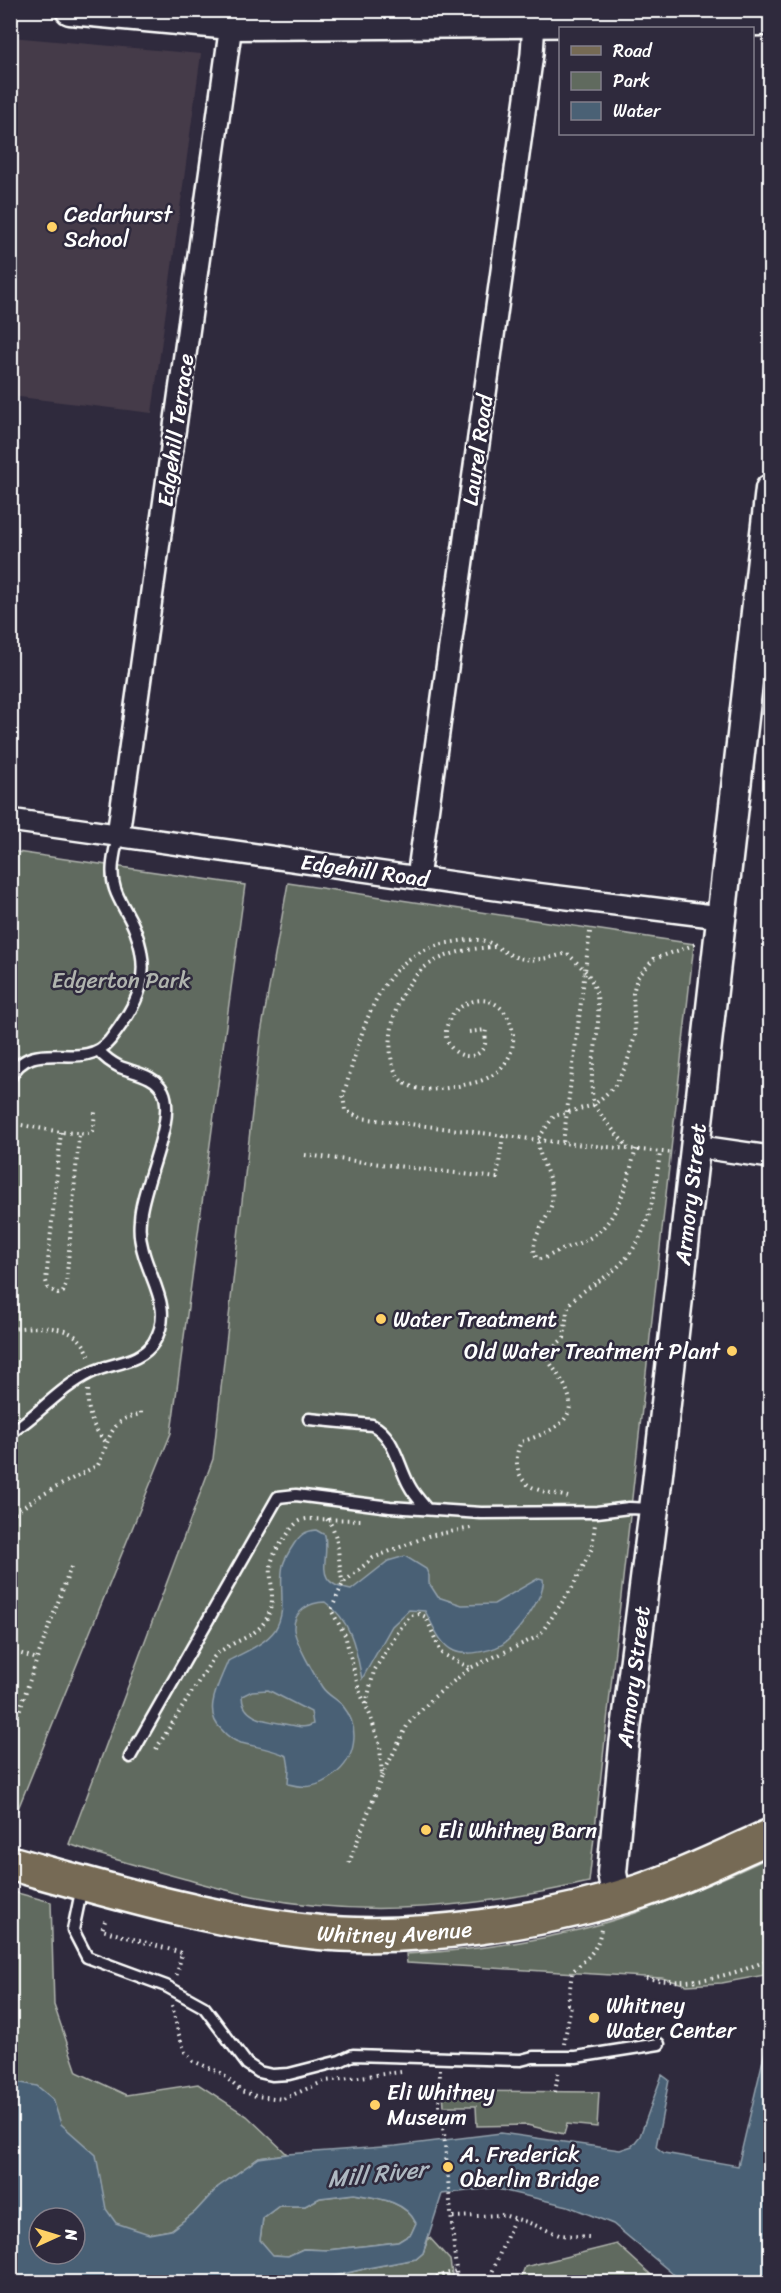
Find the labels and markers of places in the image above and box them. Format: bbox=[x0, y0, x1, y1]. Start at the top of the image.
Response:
place label: Cedarhurst School bbox=[64, 195, 173, 259]
marker: Cedarhurst School bbox=[45, 220, 59, 234]
place label: Water Treatment bbox=[393, 1300, 557, 1339]
marker: Water Treatment bbox=[374, 1312, 388, 1326]
place label: Old Water Treatment Plant bbox=[464, 1332, 721, 1371]
marker: Old Water Treatment Plant bbox=[725, 1344, 739, 1358]
place label: Eli Whitney Barn bbox=[438, 1811, 597, 1850]
marker: Eli Whitney Barn bbox=[419, 1823, 433, 1837]
place label: Whitney Water Center bbox=[606, 1986, 738, 2050]
marker: Whitney Water Center bbox=[587, 2011, 601, 2025]
place label: Eli Whitney Museum bbox=[387, 2073, 495, 2137]
marker: Eli Whitney Museum bbox=[368, 2098, 382, 2112]
place label: A. Frederick Oberlin Bridge bbox=[459, 2135, 600, 2199]
marker: A. Frederick Oberlin Bridge bbox=[441, 2160, 455, 2174]

